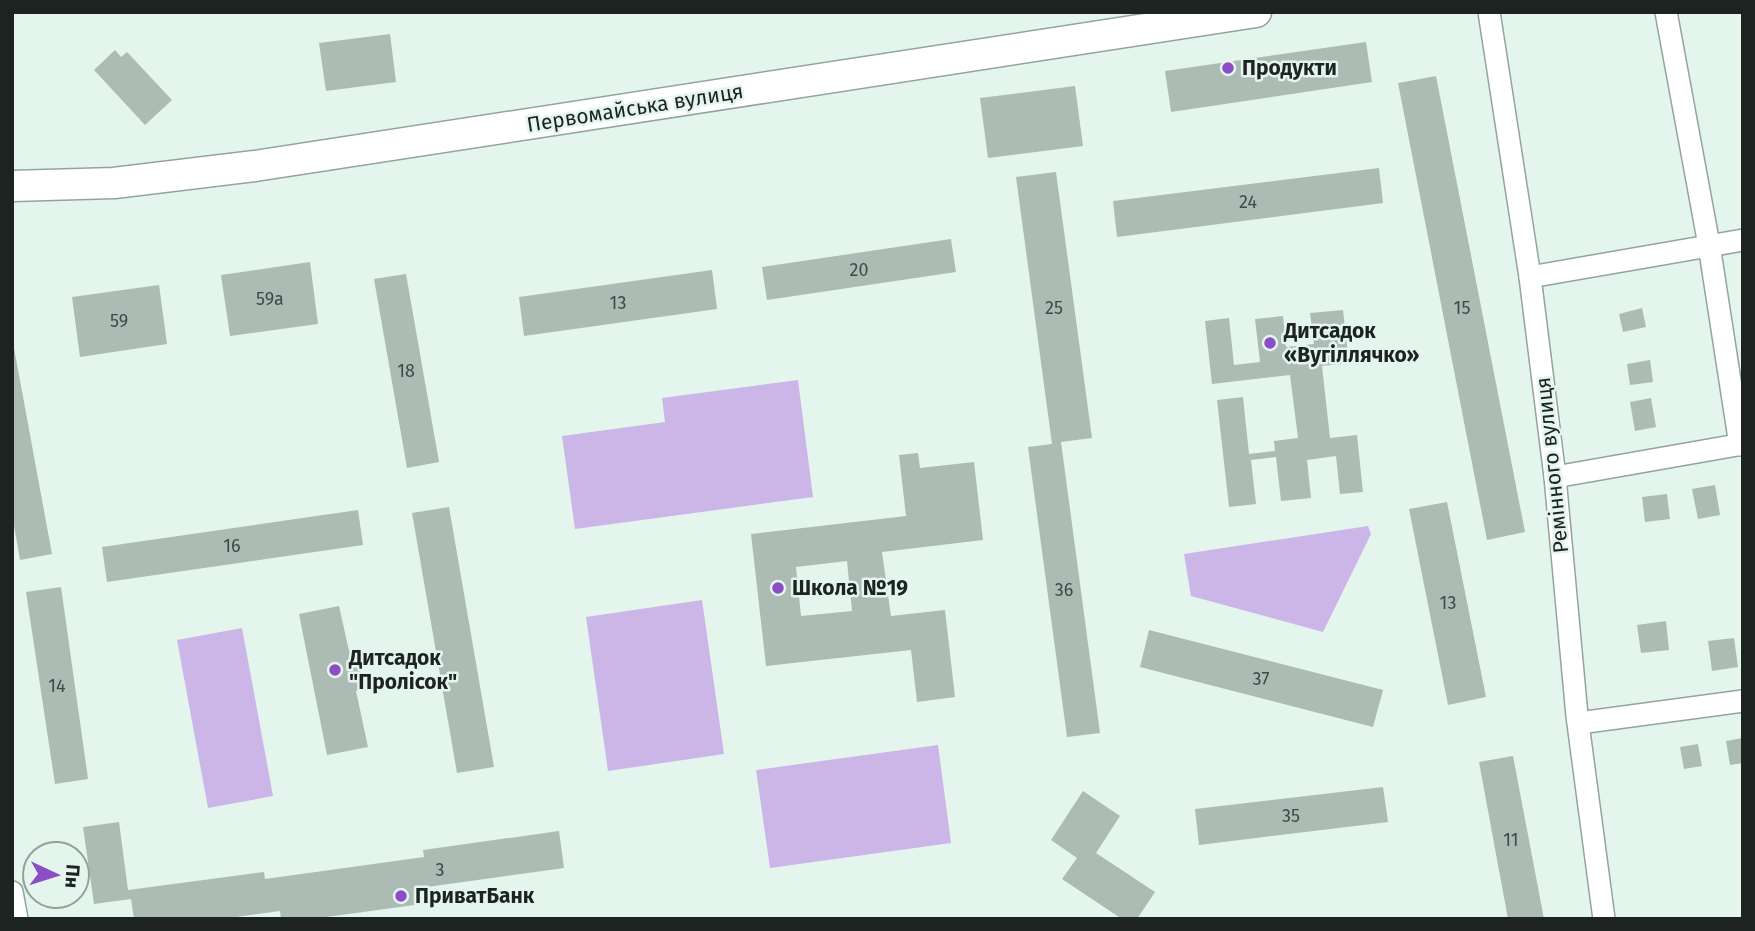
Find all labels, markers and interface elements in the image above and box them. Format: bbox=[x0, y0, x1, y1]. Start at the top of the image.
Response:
place label: Продукти bbox=[1242, 55, 1337, 81]
marker: Продукти bbox=[1220, 60, 1236, 76]
street label: Первомайська вулиця bbox=[525, 78, 745, 138]
house number: 24 bbox=[1239, 191, 1257, 213]
house number: 20 bbox=[850, 259, 868, 281]
house number: 59а bbox=[256, 288, 284, 310]
house number: 13 bbox=[610, 292, 626, 314]
house number: 25 bbox=[1045, 297, 1063, 319]
house number: 15 bbox=[1454, 297, 1470, 319]
house number: 59 bbox=[110, 310, 128, 332]
place label: Дитсадок «Вугіллячко» bbox=[1283, 318, 1419, 368]
marker: Дитсадок «Вугіллячко» bbox=[1262, 335, 1278, 351]
house number: 18 bbox=[397, 360, 415, 382]
street label: Ремінного вулиця bbox=[1530, 376, 1574, 554]
house number: 16 bbox=[223, 535, 241, 557]
place label: Школа №19 bbox=[792, 575, 908, 601]
house number: 36 bbox=[1055, 579, 1073, 601]
marker: Школа №19 bbox=[770, 580, 786, 596]
house number: 13 bbox=[1440, 592, 1456, 614]
place label: Дитсадок "Пролісок" bbox=[348, 645, 457, 695]
marker: Дитсадок "Пролісок" bbox=[327, 662, 343, 678]
house number: 37 bbox=[1253, 668, 1269, 690]
house number: 14 bbox=[48, 675, 66, 697]
house number: 35 bbox=[1282, 805, 1300, 827]
house number: 11 bbox=[1503, 829, 1519, 851]
north arrow bbox=[21, 840, 91, 910]
house number: 3 bbox=[436, 859, 444, 881]
text: Пн bbox=[60, 863, 85, 889]
place label: ПриватБанк bbox=[415, 883, 535, 909]
marker: ПриватБанк bbox=[393, 888, 409, 904]

